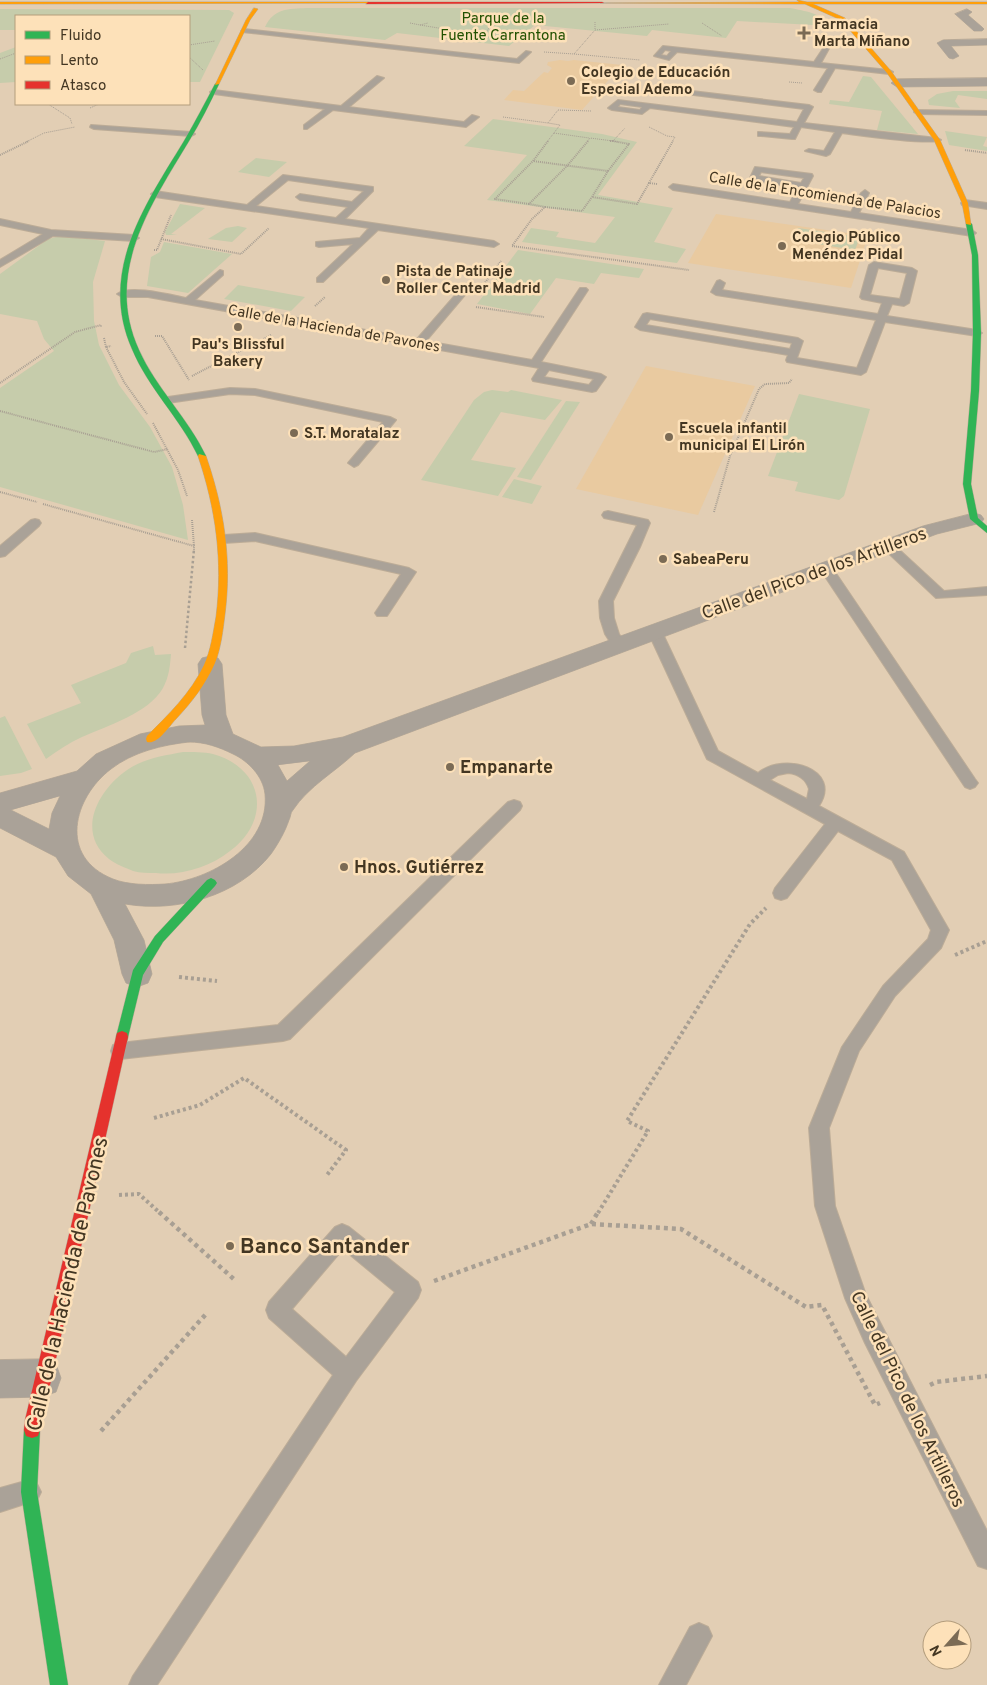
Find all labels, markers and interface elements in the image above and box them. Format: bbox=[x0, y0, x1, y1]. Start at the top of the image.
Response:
park label: Parque de la Fuente Carrantona bbox=[440, 10, 566, 46]
legend bbox=[15, 15, 190, 105]
place label: Farmacia Marta Miñano bbox=[814, 16, 910, 52]
text: Fluido bbox=[60, 27, 101, 46]
marker: Farmacia Marta Miñano bbox=[798, 27, 810, 39]
text: Lento bbox=[60, 52, 99, 71]
place label: Colegio de Educación Especial Ademo bbox=[581, 64, 730, 100]
marker: Colegio de Educación Especial Ademo bbox=[565, 75, 577, 87]
text: Atasco bbox=[60, 77, 106, 96]
street label: Calle de la Encomienda de Palacios bbox=[707, 169, 942, 224]
place label: Colegio Público Menéndez Pidal bbox=[792, 229, 903, 265]
marker: Colegio Público Menéndez Pidal bbox=[776, 240, 788, 252]
place label: Pista de Patinaje Roller Center Madrid bbox=[396, 263, 541, 299]
marker: Pista de Patinaje Roller Center Madrid bbox=[380, 274, 392, 286]
street label: Calle de la Hacienda de Pavones bbox=[226, 301, 441, 358]
marker: Pau's Blissful Bakery bbox=[232, 321, 244, 333]
place label: Pau's Blissful Bakery bbox=[191, 336, 285, 372]
place label: Escuela infantil municipal El Lirón bbox=[679, 420, 805, 456]
place label: S.T. Moratalaz bbox=[304, 425, 400, 444]
marker: S.T. Moratalaz bbox=[288, 427, 300, 439]
marker: Escuela infantil municipal El Lirón bbox=[663, 431, 675, 443]
street label: Calle del Pico de los Artilleros bbox=[699, 523, 930, 626]
place label: SabeaPeru bbox=[673, 551, 749, 570]
marker: SabeaPeru bbox=[657, 553, 669, 565]
place label: Empanarte bbox=[460, 757, 553, 780]
marker: Empanarte bbox=[444, 761, 456, 773]
place label: Hnos. Gutiérrez bbox=[354, 857, 484, 880]
marker: Hnos. Gutiérrez bbox=[338, 861, 350, 873]
street label: Calle de la Hacienda de Pavones bbox=[21, 1135, 116, 1434]
place label: Banco Santander bbox=[240, 1234, 410, 1261]
marker: Banco Santander bbox=[224, 1240, 236, 1252]
street label: Calle del Pico de los Artilleros bbox=[844, 1288, 969, 1512]
north arrow bbox=[922, 1620, 972, 1670]
text: N bbox=[927, 1642, 947, 1659]

